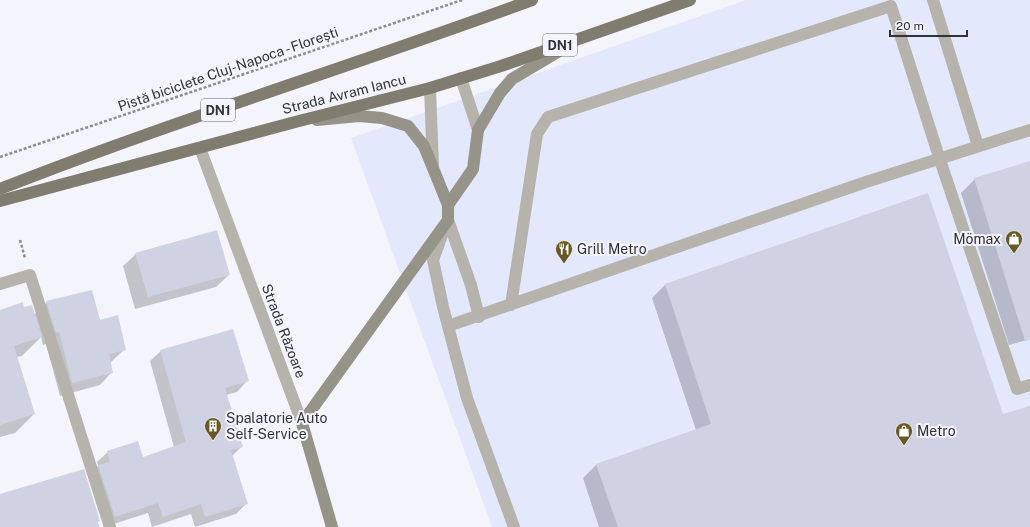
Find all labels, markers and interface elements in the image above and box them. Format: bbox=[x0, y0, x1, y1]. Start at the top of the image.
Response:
scale bar bbox=[890, 12, 967, 38]
text: 20 m bbox=[896, 19, 924, 33]
street label: Pistă biciclete Cluj-Napoca - Florești bbox=[116, 24, 340, 114]
road number: DN1 bbox=[543, 34, 577, 56]
street label: Strada Avram Iancu bbox=[280, 71, 408, 117]
road number: DN1 bbox=[201, 99, 235, 121]
shop icon: Mömax bbox=[1004, 229, 1024, 254]
place label: Mömax bbox=[953, 231, 1001, 247]
restaurant icon: Grill Metro bbox=[554, 239, 574, 264]
place label: Grill Metro bbox=[577, 241, 647, 257]
street label: Strada Răzoare bbox=[259, 282, 309, 380]
place label: Spalatorie Auto Self-Service bbox=[226, 410, 328, 442]
building icon: Spalatorie Auto Self-Service bbox=[203, 416, 223, 441]
shop icon: Metro bbox=[894, 421, 914, 446]
place label: Metro bbox=[917, 423, 956, 439]

